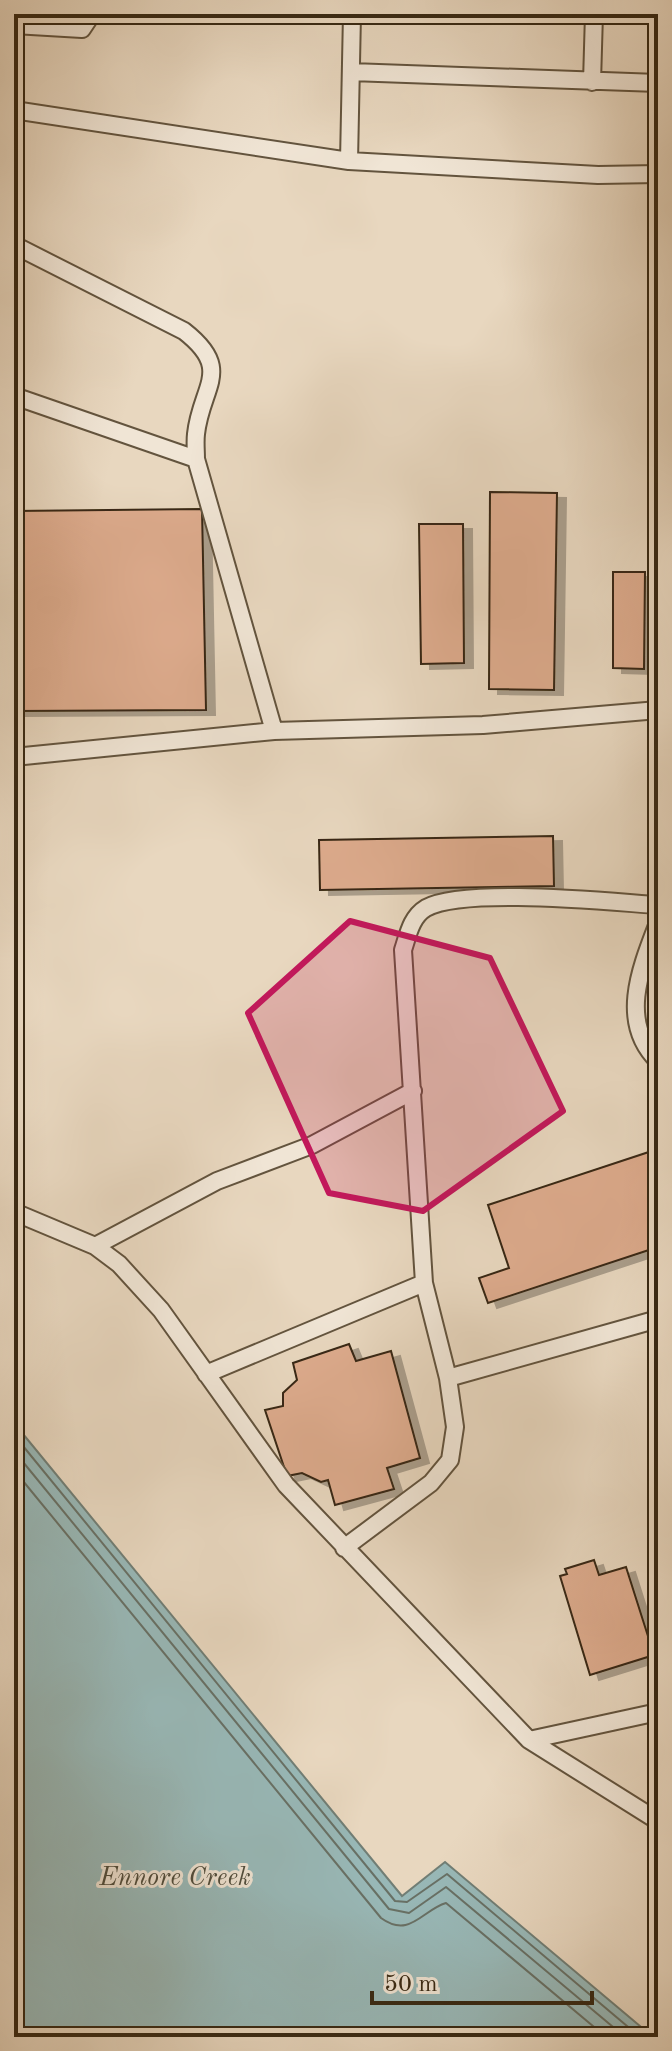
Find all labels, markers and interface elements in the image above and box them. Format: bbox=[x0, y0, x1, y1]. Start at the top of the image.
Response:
water label: Ennore Creek bbox=[98, 1865, 251, 1891]
scale bar bbox=[372, 1955, 592, 2005]
text: 50 m bbox=[384, 1973, 438, 1997]

